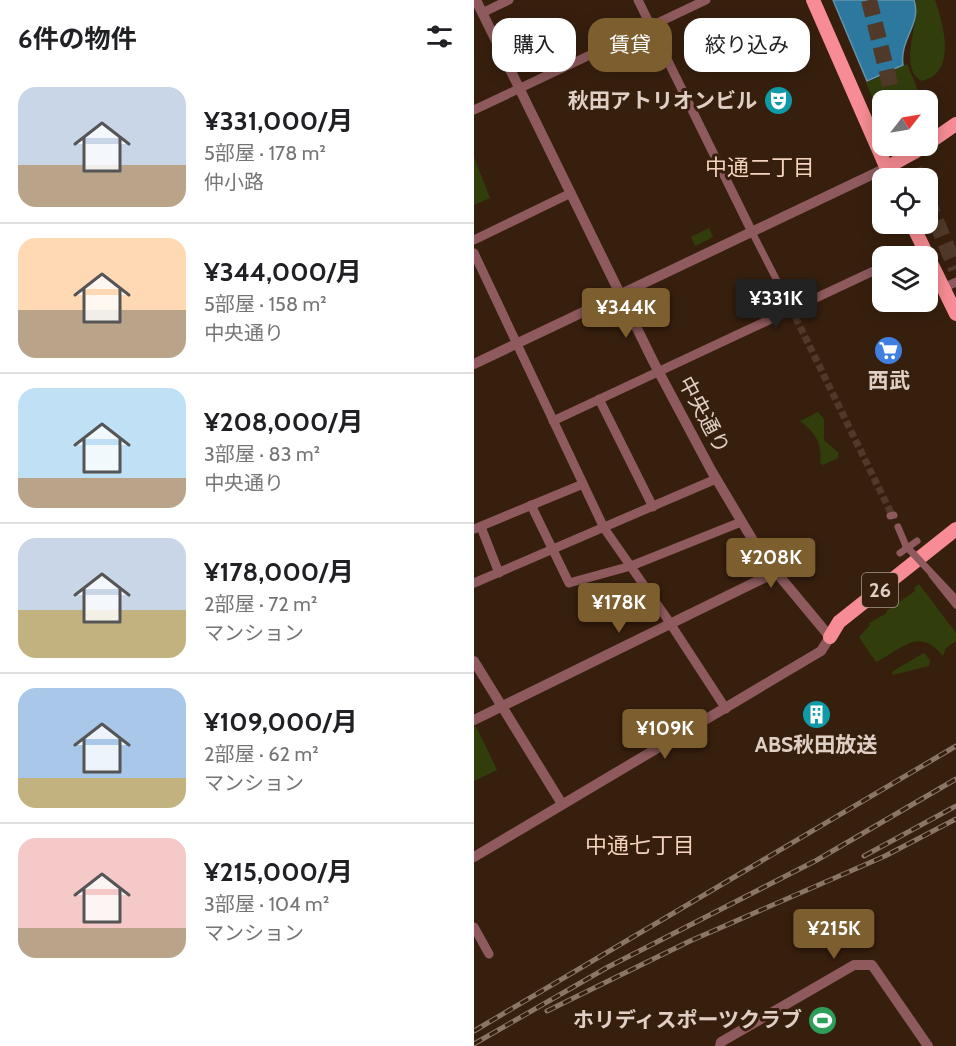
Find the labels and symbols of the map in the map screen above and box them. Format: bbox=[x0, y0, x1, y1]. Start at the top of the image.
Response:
theatre icon: 秋田アトリオンビル bbox=[762, 85, 794, 117]
place label: 秋田アトリオンビル bbox=[568, 88, 757, 113]
north arrow bbox=[872, 90, 938, 156]
district label: 中通二丁目 bbox=[705, 154, 815, 181]
pin: ¥331K bbox=[734, 279, 818, 330]
pin: ¥344K bbox=[584, 288, 668, 339]
supermarket icon: 西武 bbox=[873, 334, 905, 366]
place label: 西武 bbox=[868, 368, 910, 393]
street label: 中央通り bbox=[674, 372, 735, 458]
pin: ¥208K bbox=[729, 538, 813, 589]
road number: 26 bbox=[862, 573, 898, 607]
pin: ¥178K bbox=[577, 583, 661, 634]
building icon: ABS秋田放送 bbox=[800, 698, 832, 730]
pin: ¥109K bbox=[623, 709, 707, 760]
place label: ABS秋田放送 bbox=[755, 732, 877, 757]
district label: 中通七丁目 bbox=[585, 832, 695, 859]
pin: ¥215K bbox=[792, 909, 876, 960]
sports icon: ホリディスポーツクラブ bbox=[807, 1004, 839, 1036]
place label: ホリディスポーツクラブ bbox=[573, 1007, 802, 1032]

